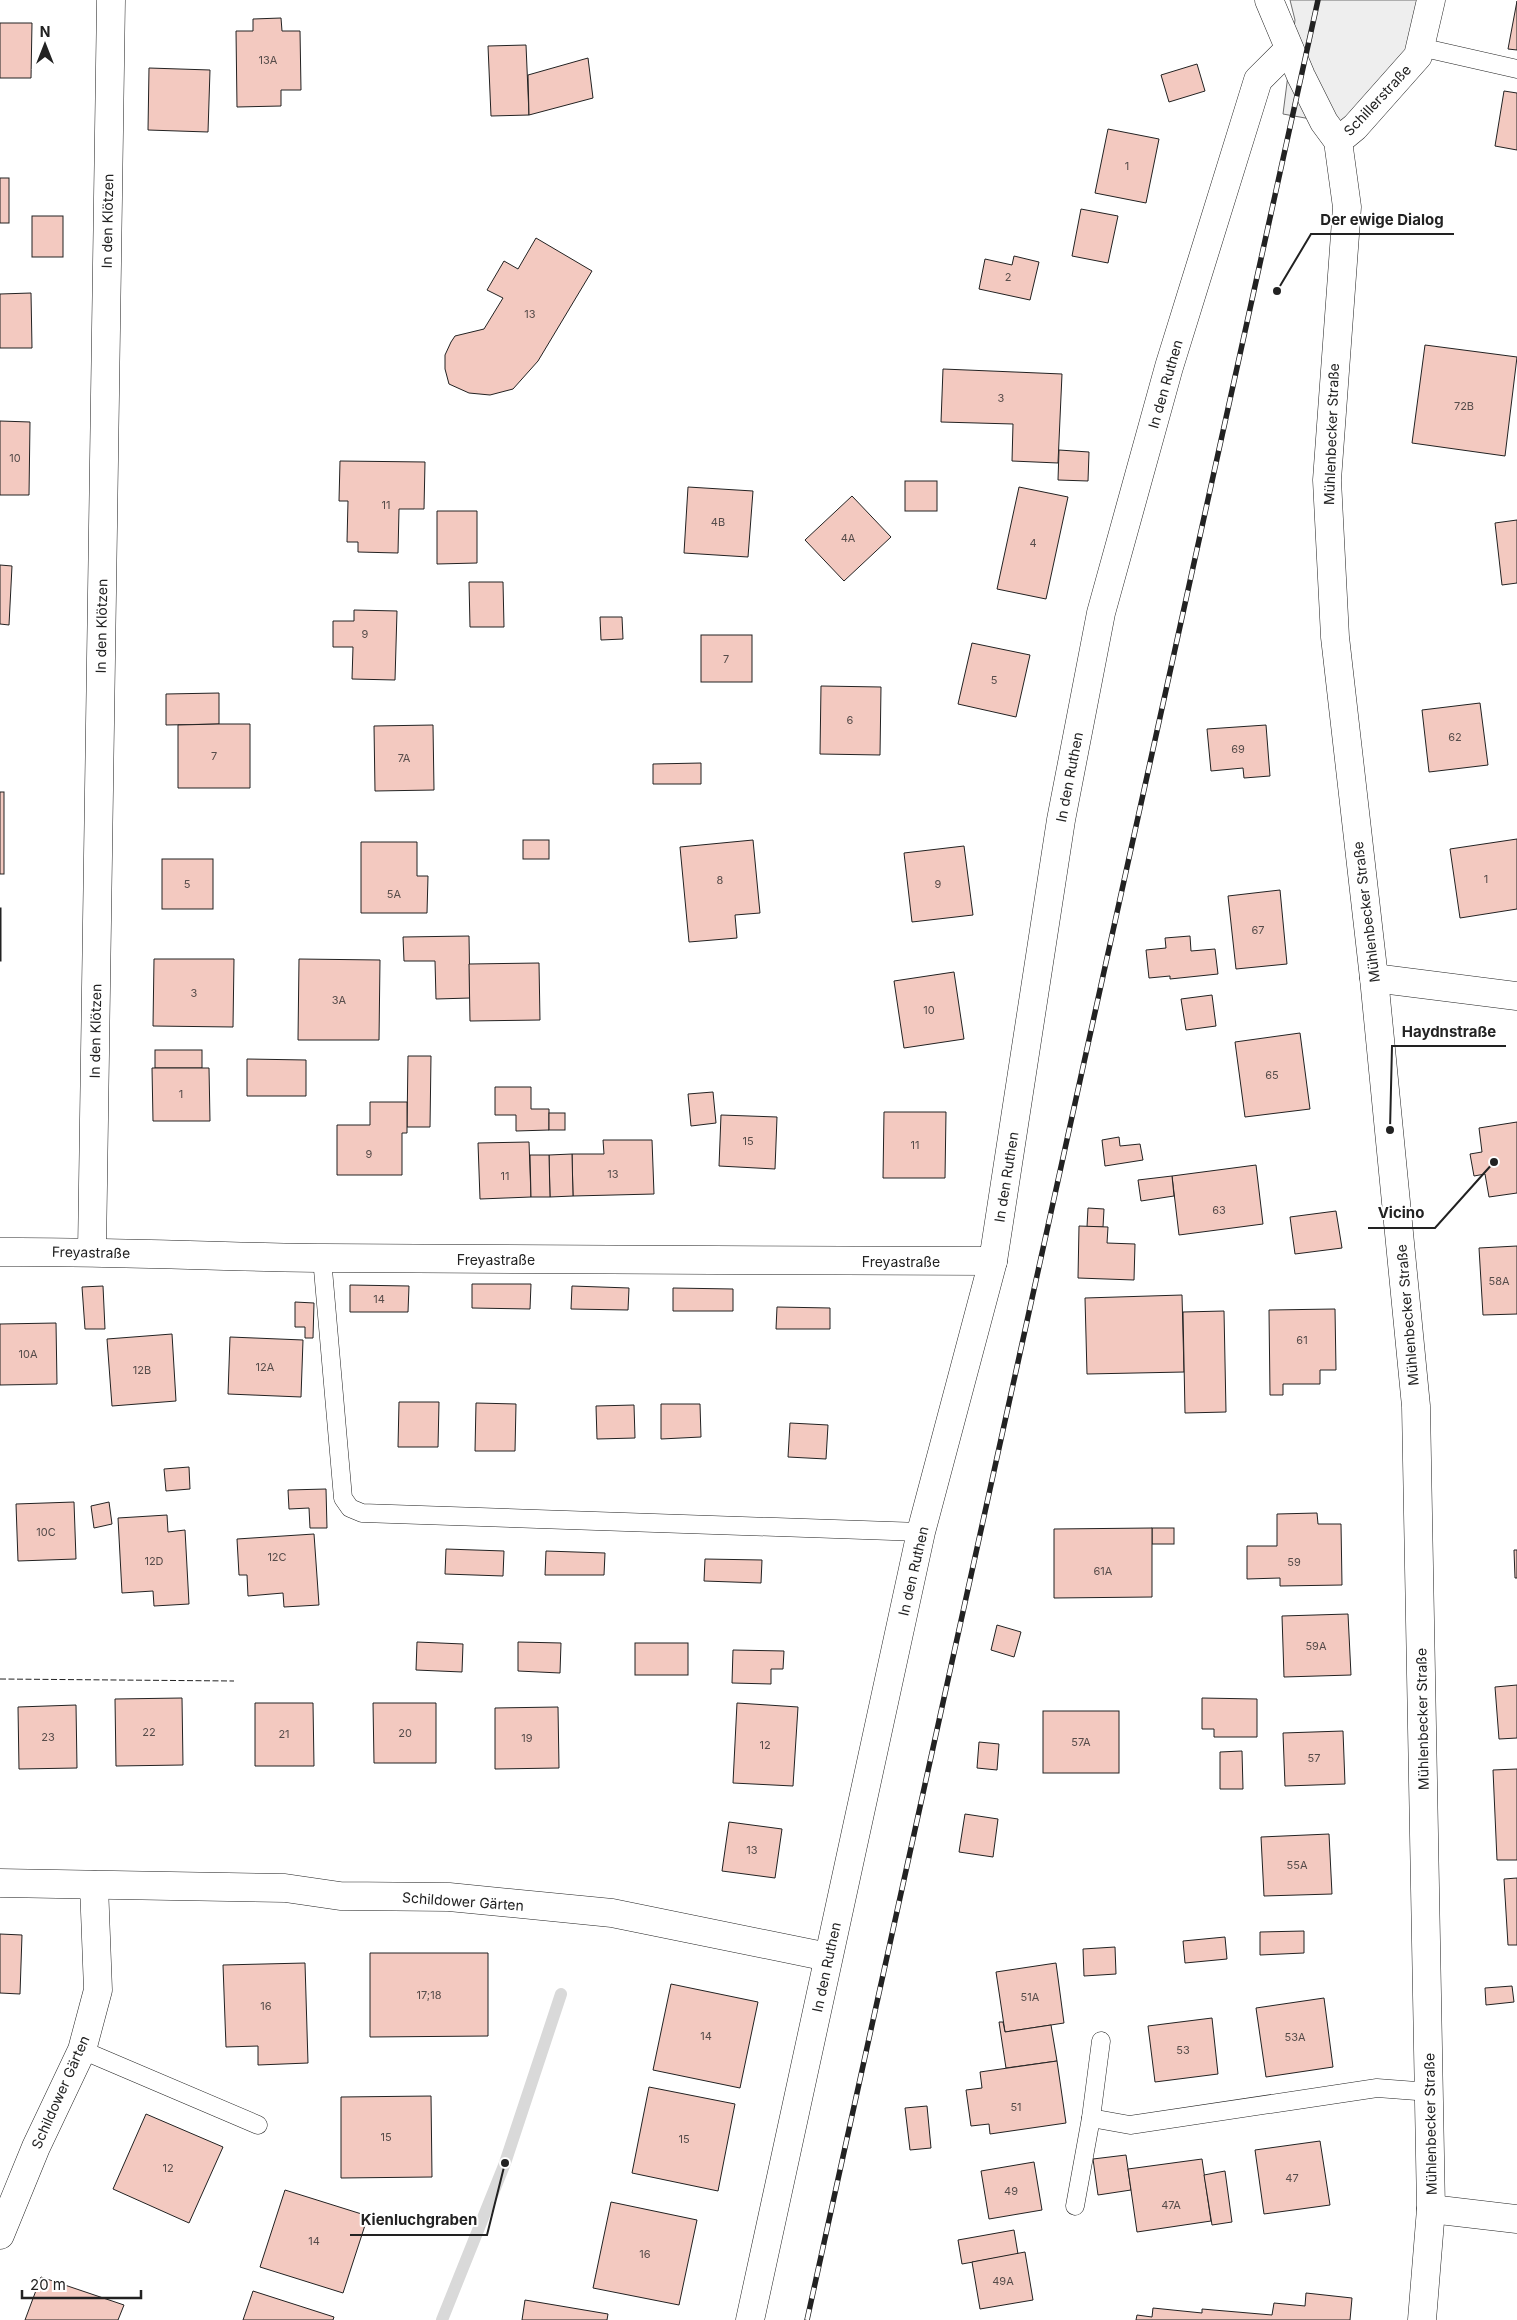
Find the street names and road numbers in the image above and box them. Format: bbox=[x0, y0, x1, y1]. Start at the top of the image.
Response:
street label: Schillerstraße bbox=[1340, 61, 1414, 139]
street label: In den Klötzen bbox=[98, 174, 116, 268]
street label: In den Ruthen bbox=[1144, 338, 1186, 430]
street label: Mühlenbecker Straße bbox=[1320, 363, 1342, 505]
street label: In den Klötzen bbox=[92, 579, 110, 673]
street label: In den Ruthen bbox=[1052, 730, 1086, 824]
street label: Mühlenbecker Straße bbox=[1349, 841, 1383, 983]
street label: In den Klötzen bbox=[86, 984, 104, 1078]
street label: In den Ruthen bbox=[990, 1130, 1022, 1224]
street label: Freyastraße bbox=[52, 1243, 130, 1261]
street label: Mühlenbecker Straße bbox=[1392, 1244, 1422, 1386]
street label: Freyastraße bbox=[457, 1251, 535, 1268]
street label: Freyastraße bbox=[862, 1253, 940, 1270]
street label: In den Ruthen bbox=[894, 1525, 932, 1617]
street label: Mühlenbecker Straße bbox=[1412, 1648, 1432, 1790]
street label: Schildower Gärten bbox=[402, 1888, 524, 1914]
street label: In den Ruthen bbox=[808, 1920, 844, 2014]
street label: Schildower Gärten bbox=[27, 2033, 93, 2151]
street label: Mühlenbecker Straße bbox=[1420, 2053, 1440, 2195]

